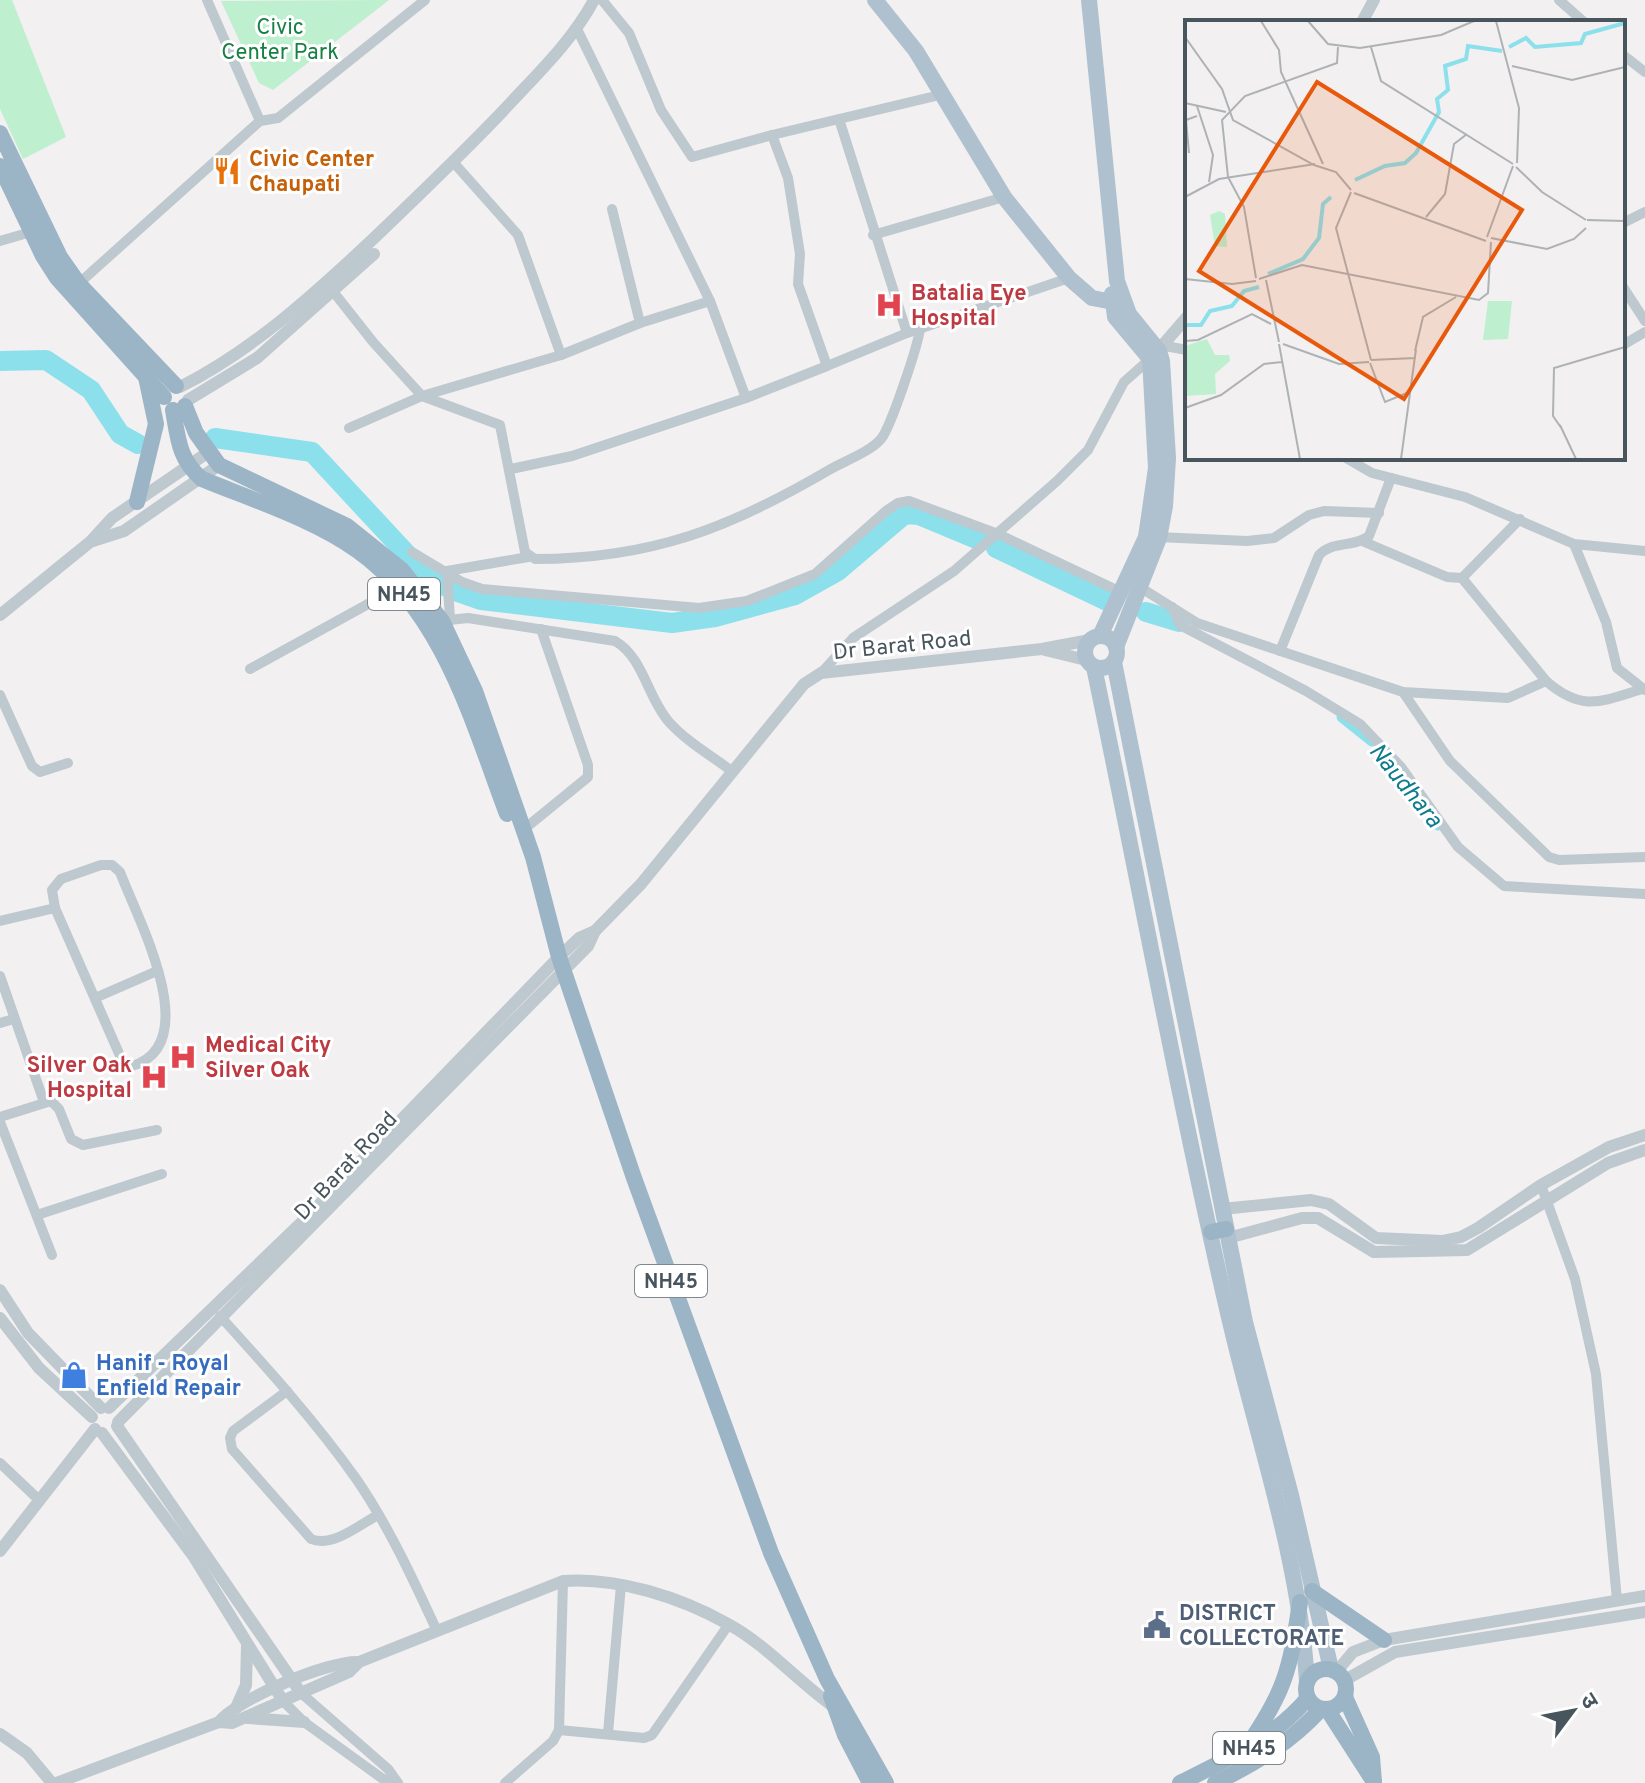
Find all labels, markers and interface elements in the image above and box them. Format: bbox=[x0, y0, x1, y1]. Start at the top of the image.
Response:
park label: Civic Center Park bbox=[221, 15, 339, 67]
inset map bbox=[1185, 20, 1625, 460]
place label: Civic Center Chaupati bbox=[249, 147, 374, 199]
restaurant icon: Civic Center Chaupati bbox=[212, 156, 242, 186]
place label: Batalia Eye Hospital bbox=[911, 281, 1026, 333]
hospital icon: Batalia Eye Hospital bbox=[874, 290, 904, 320]
road number: NH45 bbox=[368, 578, 440, 610]
street label: Dr Barat Road bbox=[832, 626, 973, 667]
water label: Naudhara bbox=[1361, 738, 1448, 835]
place label: Medical City Silver Oak bbox=[205, 1033, 331, 1085]
hospital icon: Medical City Silver Oak bbox=[168, 1042, 198, 1072]
place label: Silver Oak Hospital bbox=[27, 1053, 132, 1105]
hospital icon: Silver Oak Hospital bbox=[139, 1062, 169, 1092]
street label: Dr Barat Road bbox=[290, 1107, 404, 1227]
road number: NH45 bbox=[635, 1265, 707, 1297]
place label: Hanif - Royal Enfield Repair bbox=[96, 1351, 241, 1403]
shop icon: Hanif - Royal Enfield Repair bbox=[59, 1360, 89, 1390]
place label: DISTRICT COLLECTORATE bbox=[1179, 1601, 1344, 1653]
public building icon: DISTRICT COLLECTORATE bbox=[1142, 1610, 1172, 1640]
north arrow bbox=[1533, 1671, 1613, 1751]
text: उ bbox=[1573, 1689, 1603, 1715]
road number: NH45 bbox=[1213, 1732, 1285, 1764]

